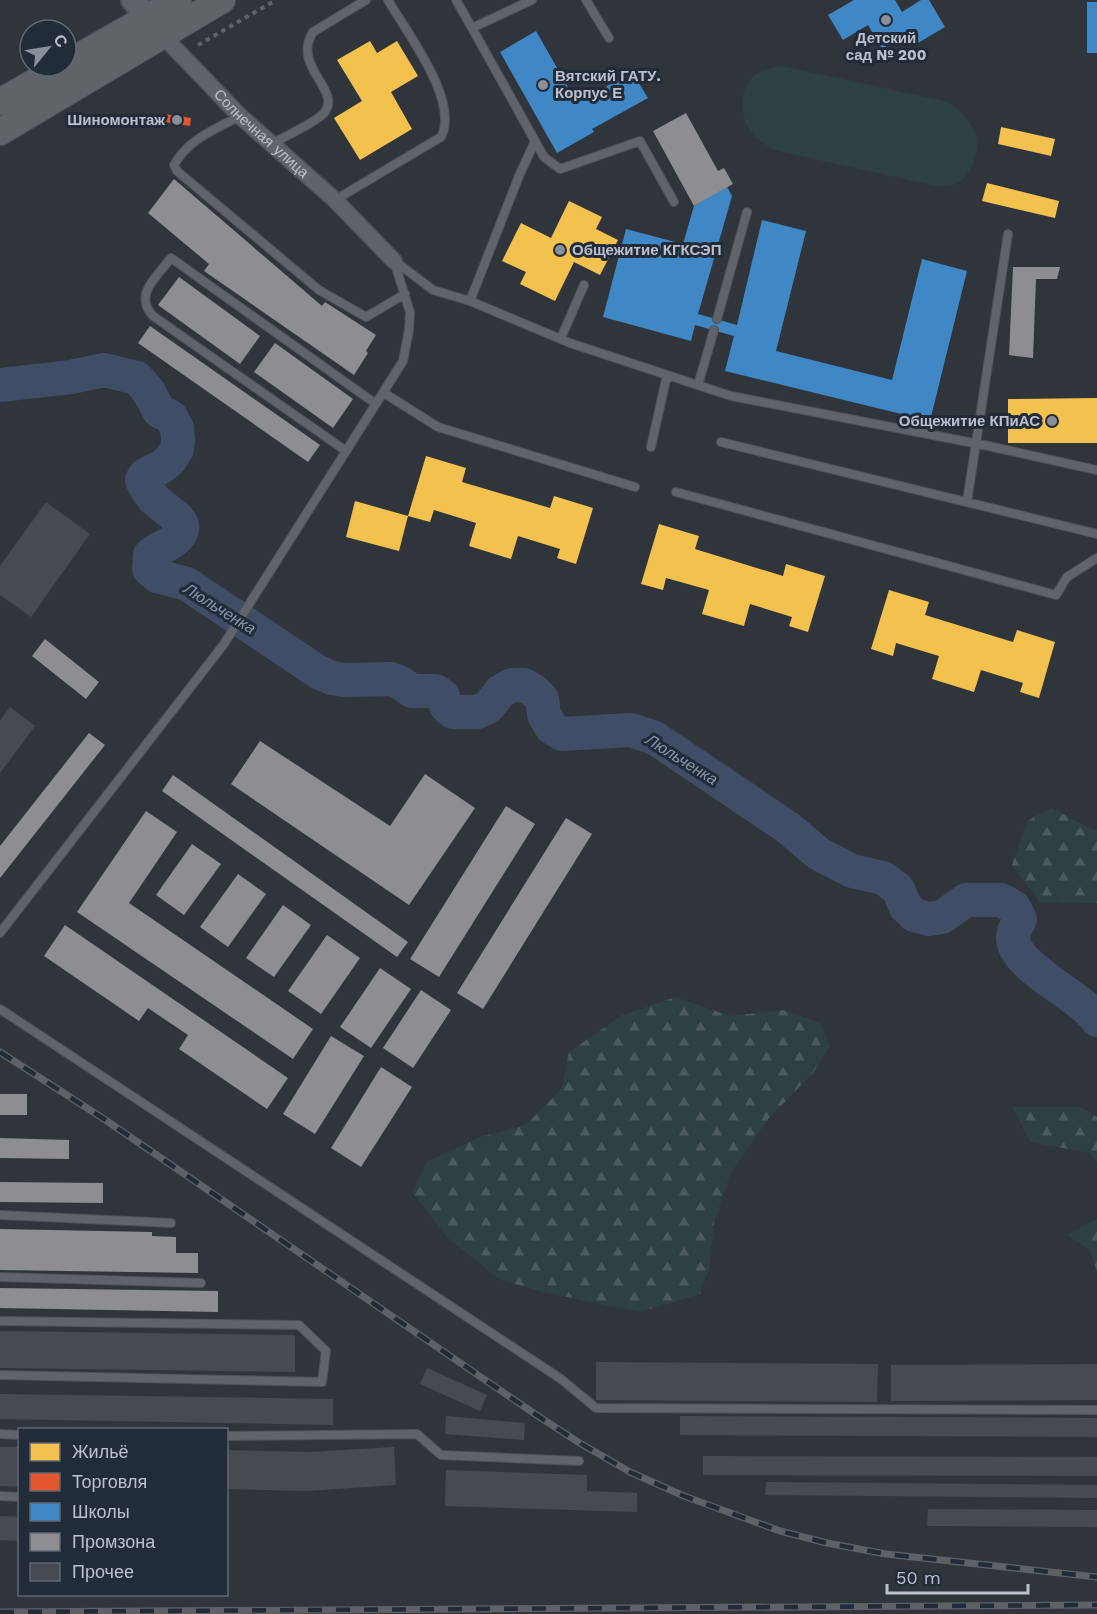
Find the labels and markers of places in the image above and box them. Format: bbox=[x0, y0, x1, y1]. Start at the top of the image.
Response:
marker: Детский сад № 200 bbox=[879, 13, 893, 27]
place label: Детский сад № 200 bbox=[846, 29, 926, 64]
place label: Вятский ГАТУ. Корпус Е bbox=[555, 67, 661, 102]
marker: Вятский ГАТУ. Корпус Е bbox=[536, 78, 550, 92]
place label: Шиномонтаж bbox=[67, 111, 165, 129]
marker: Шиномонтаж bbox=[170, 113, 184, 127]
place label: Общежитие КГКСЭП bbox=[572, 241, 722, 259]
marker: Общежитие КГКСЭП bbox=[553, 243, 567, 257]
place label: Общежитие КПиАС bbox=[899, 412, 1040, 430]
marker: Общежитие КПиАС bbox=[1045, 414, 1059, 428]

